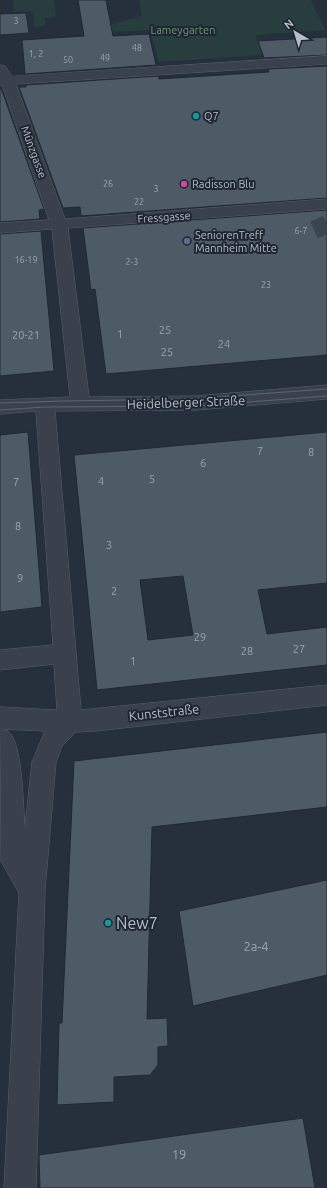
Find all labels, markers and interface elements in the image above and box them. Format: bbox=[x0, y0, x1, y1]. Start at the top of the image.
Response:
north arrow bbox=[275, 12, 315, 52]
house number: 3 bbox=[13, 16, 19, 26]
text: N bbox=[282, 17, 296, 31]
park label: Lameygarten bbox=[151, 24, 215, 36]
house number: 48 bbox=[132, 43, 142, 53]
house number: 1, 2 bbox=[29, 49, 43, 59]
house number: 49 bbox=[100, 53, 110, 63]
house number: 50 bbox=[63, 55, 73, 65]
place label: Q7 bbox=[204, 110, 219, 122]
marker: Q7 bbox=[191, 111, 201, 121]
street label: Münzgasse bbox=[19, 124, 49, 180]
place label: Radisson Blu bbox=[192, 178, 255, 190]
house number: 26 bbox=[103, 179, 113, 189]
marker: Radisson Blu bbox=[179, 179, 189, 189]
house number: 3 bbox=[153, 184, 159, 194]
house number: 22 bbox=[134, 197, 144, 207]
street label: Fressgasse bbox=[137, 209, 191, 225]
house number: 6-7 bbox=[295, 226, 307, 236]
place label: SeniorenTreff Mannheim Mitte bbox=[195, 229, 277, 254]
marker: SeniorenTreff Mannheim Mitte bbox=[182, 236, 192, 246]
house number: 16-19 bbox=[15, 255, 37, 265]
house number: 2-3 bbox=[126, 257, 138, 267]
house number: 23 bbox=[261, 280, 271, 290]
house number: 25 bbox=[159, 324, 171, 336]
house number: 1 bbox=[117, 328, 123, 340]
house number: 20-21 bbox=[12, 329, 40, 341]
house number: 24 bbox=[218, 338, 230, 350]
house number: 25 bbox=[161, 346, 173, 358]
street label: Heidelberger Straße bbox=[127, 393, 245, 411]
house number: 7 bbox=[257, 445, 263, 457]
house number: 8 bbox=[308, 446, 314, 458]
house number: 6 bbox=[200, 457, 206, 469]
house number: 5 bbox=[149, 473, 155, 485]
house number: 4 bbox=[98, 475, 104, 487]
house number: 7 bbox=[13, 476, 19, 488]
house number: 8 bbox=[15, 520, 21, 532]
house number: 3 bbox=[106, 539, 112, 551]
house number: 9 bbox=[17, 572, 23, 584]
house number: 2 bbox=[111, 585, 117, 597]
house number: 29 bbox=[194, 631, 206, 643]
house number: 27 bbox=[293, 643, 305, 655]
house number: 28 bbox=[241, 645, 253, 657]
house number: 1 bbox=[130, 655, 136, 667]
street label: Kunststraße bbox=[128, 701, 200, 723]
place label: New7 bbox=[116, 914, 158, 932]
marker: New7 bbox=[103, 918, 113, 928]
house number: 2a-4 bbox=[243, 939, 269, 953]
house number: 19 bbox=[172, 1147, 186, 1161]

